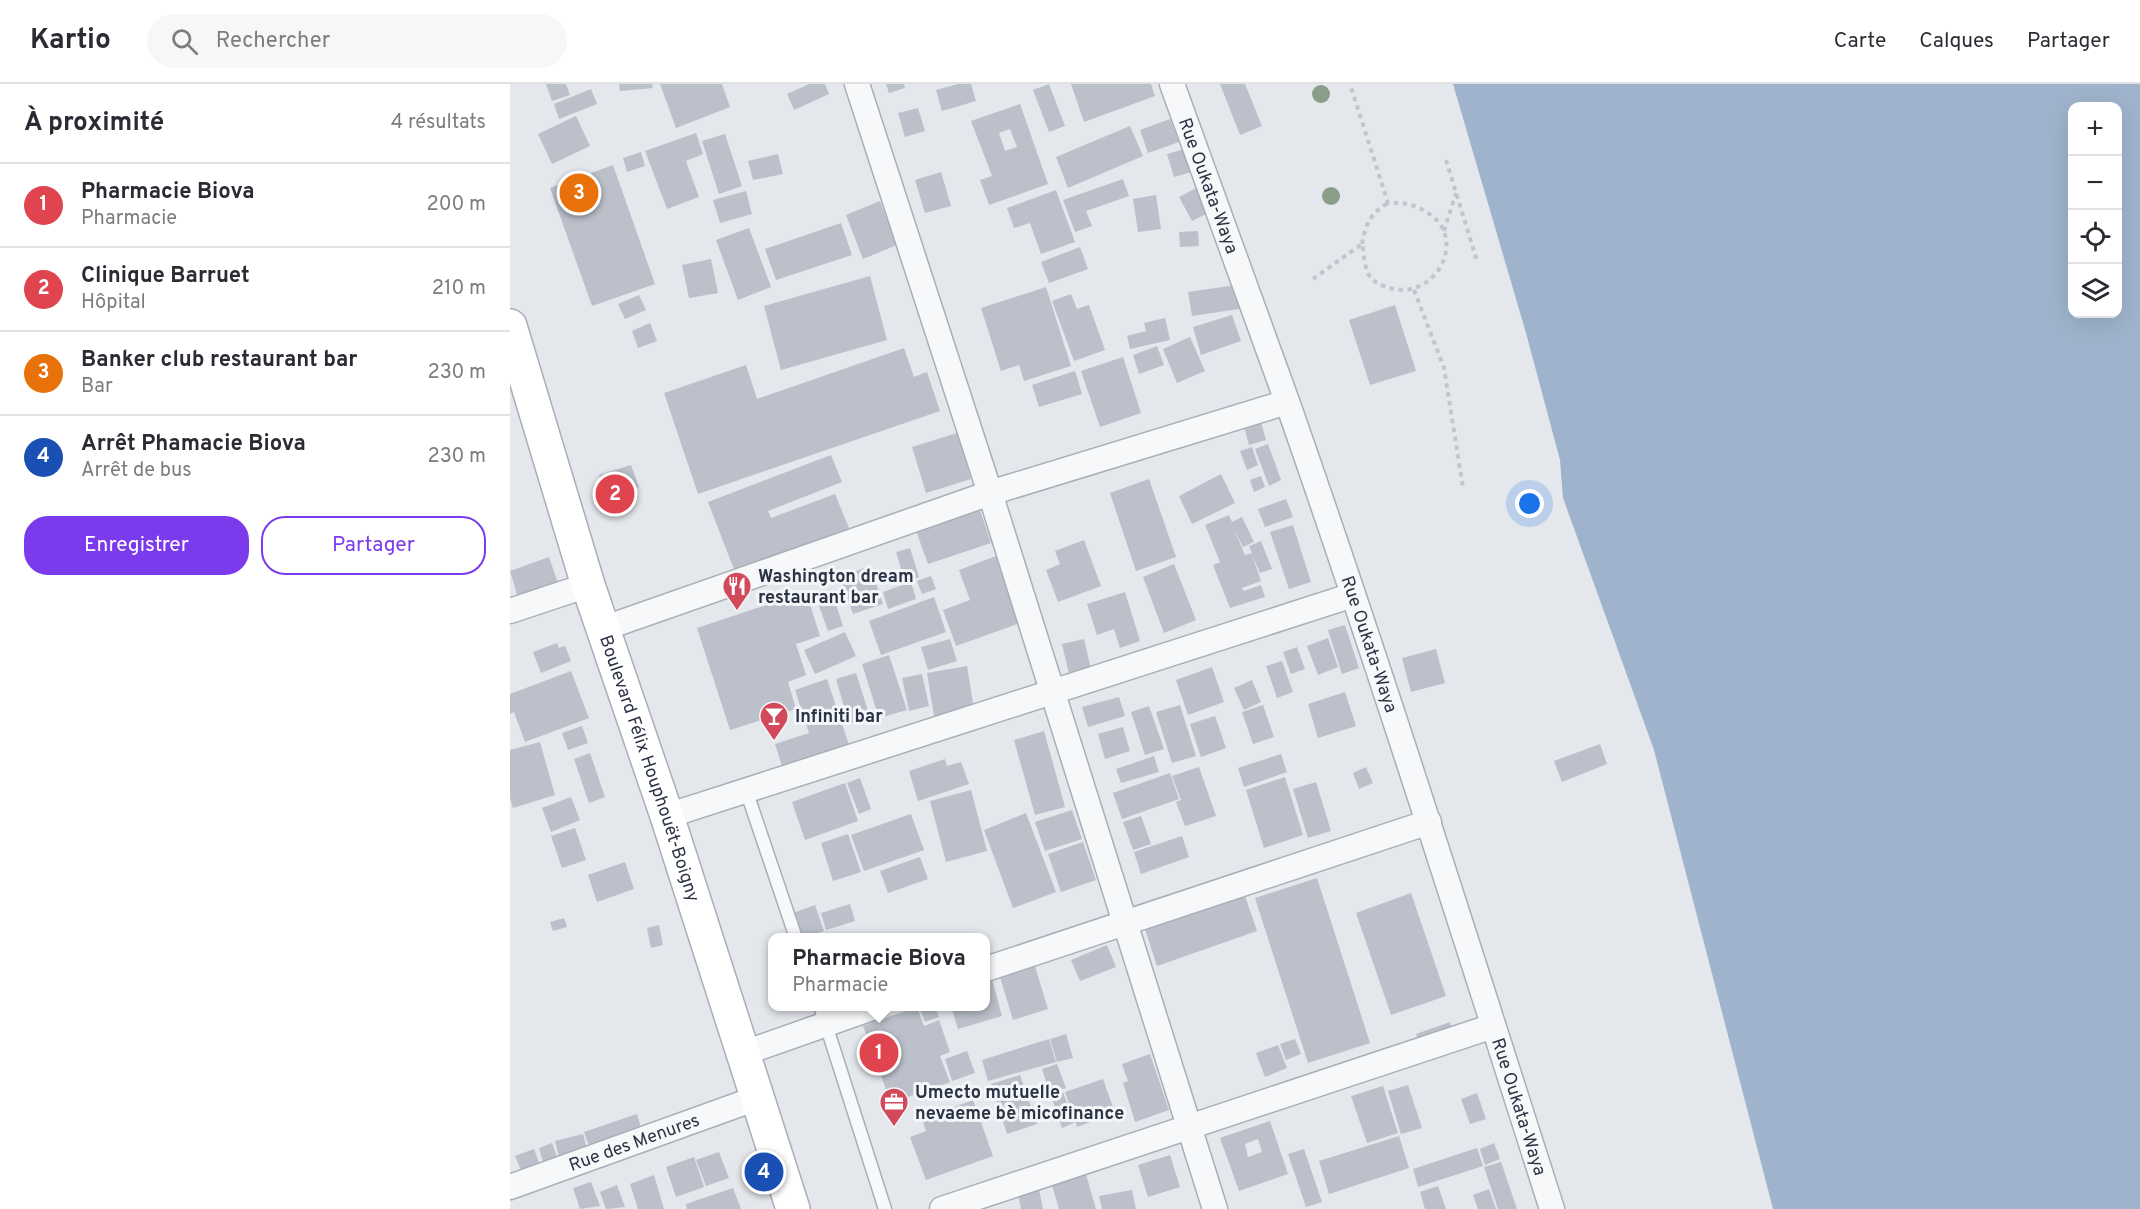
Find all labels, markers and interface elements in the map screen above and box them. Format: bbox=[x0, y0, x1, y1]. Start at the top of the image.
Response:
search box bbox=[147, 14, 567, 68]
text: Kartio bbox=[30, 23, 111, 59]
icon: search bbox=[168, 25, 201, 58]
text: Rechercher bbox=[216, 28, 330, 55]
text: Carte bbox=[1834, 28, 1886, 55]
text: Calques bbox=[1919, 28, 1994, 55]
text: Partager bbox=[2027, 28, 2110, 55]
map controls bbox=[2068, 102, 2122, 318]
button: + bbox=[2068, 102, 2122, 156]
text: À proximité bbox=[24, 107, 164, 140]
text: 4 résultats bbox=[391, 110, 486, 136]
street label: Rue Oukata-Waya bbox=[1172, 115, 1243, 257]
button: − bbox=[2068, 156, 2122, 210]
pin: 3 bbox=[560, 170, 598, 216]
text: Pharmacie Biova bbox=[81, 179, 255, 206]
text: 1 bbox=[40, 192, 48, 218]
text: 200 m bbox=[427, 192, 486, 218]
text: Pharmacie bbox=[81, 206, 177, 232]
button: locate bbox=[2068, 210, 2122, 264]
text: Clinique Barruet bbox=[81, 263, 250, 290]
button: layers bbox=[2068, 264, 2122, 318]
text: 2 bbox=[37, 276, 50, 302]
text: 210 m bbox=[432, 276, 486, 302]
text: Hôpital bbox=[81, 290, 146, 316]
text: Banker club restaurant bar bbox=[81, 347, 358, 374]
text: 3 bbox=[38, 360, 50, 386]
text: 230 m bbox=[427, 360, 486, 386]
text: Bar bbox=[81, 374, 113, 400]
text: Arrêt Phamacie Biova bbox=[81, 431, 306, 458]
text: 4 bbox=[37, 444, 50, 470]
text: 230 m bbox=[427, 444, 486, 470]
text: Arrêt de bus bbox=[81, 458, 192, 484]
pin: 2 bbox=[596, 472, 634, 516]
your location bbox=[1515, 489, 1544, 518]
button: Enregistrer bbox=[24, 516, 249, 575]
button: Partager bbox=[261, 516, 486, 575]
place label: Washington dream restaurant bar bbox=[758, 566, 914, 610]
restaurant icon: Washington dream restaurant bar bbox=[721, 570, 753, 612]
street label: Rue Oukata-Waya bbox=[1335, 573, 1402, 716]
street label: Boulevard Félix Houphouët-Boigny bbox=[593, 632, 704, 905]
bar icon: Infiniti bar bbox=[758, 700, 790, 742]
place label: Infiniti bar bbox=[795, 706, 883, 729]
popup bbox=[768, 933, 990, 1011]
text: Pharmacie Biova bbox=[792, 946, 966, 973]
text: Pharmacie bbox=[792, 973, 888, 999]
pin: 1 bbox=[860, 1030, 898, 1076]
street label: Rue Oukata-Waya bbox=[1485, 1035, 1551, 1179]
place label: Umecto mutuelle nevaeme bè micofinance bbox=[915, 1082, 1124, 1126]
office icon: Umecto mutuelle nevaeme bè micofinance bbox=[878, 1086, 910, 1128]
street label: Rue des Menures bbox=[566, 1110, 703, 1178]
pin: 4 bbox=[744, 1150, 784, 1194]

